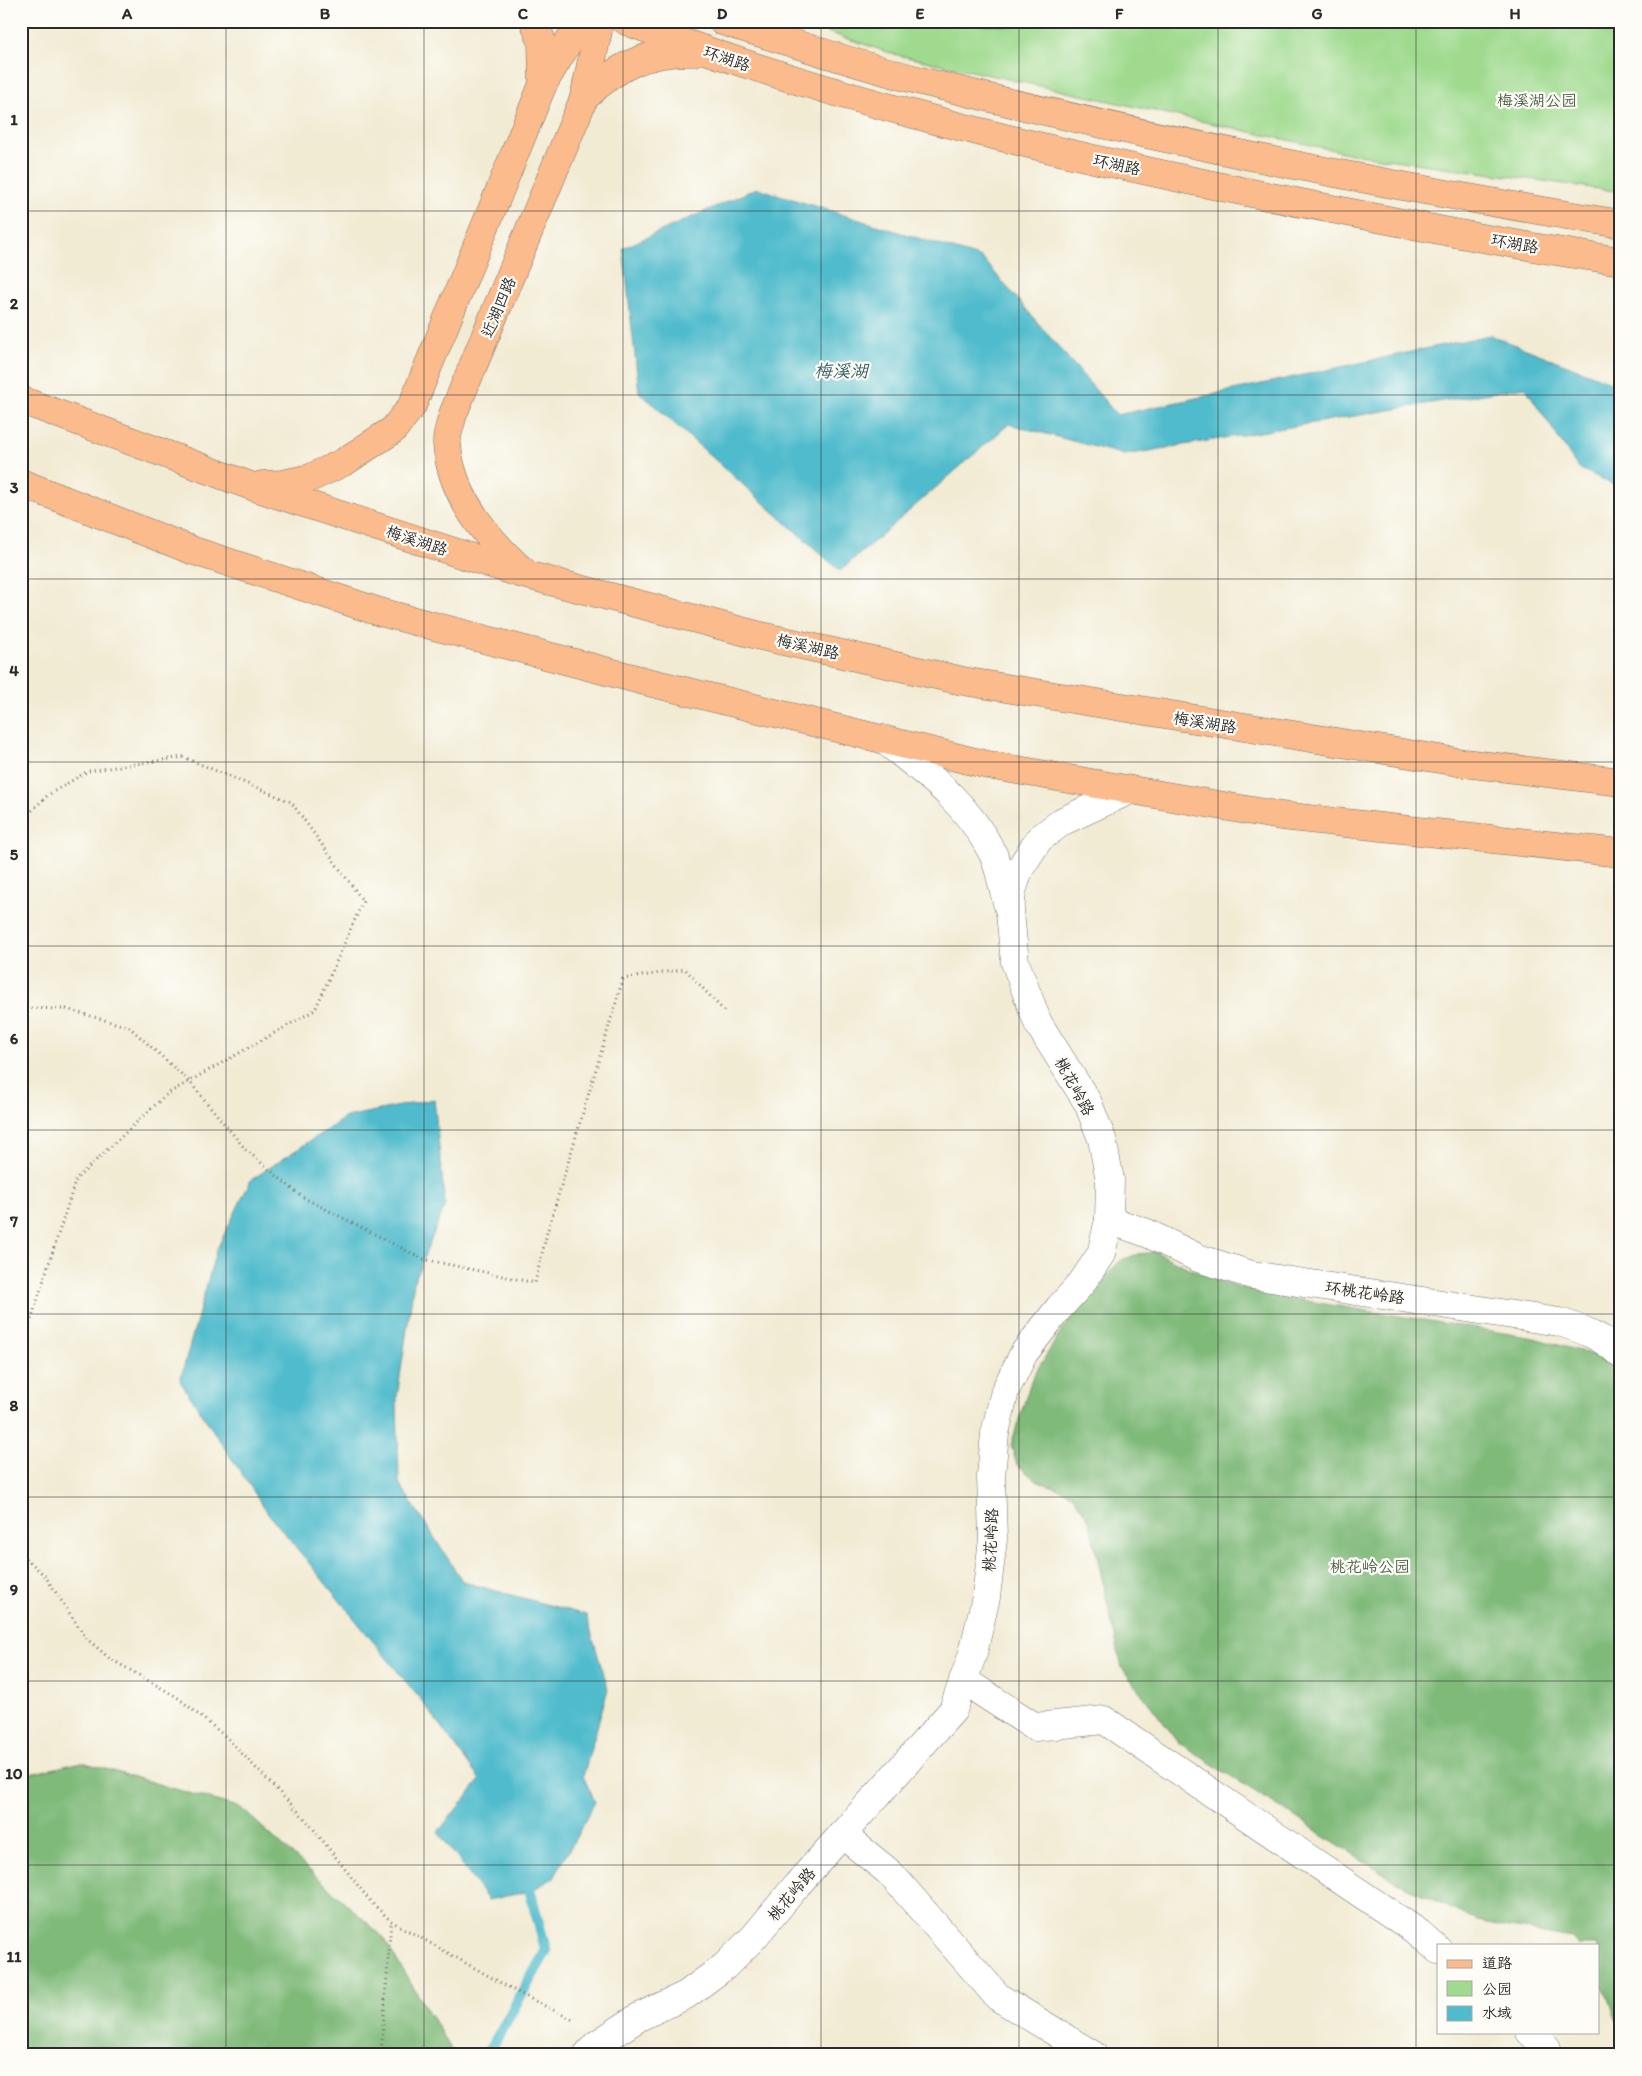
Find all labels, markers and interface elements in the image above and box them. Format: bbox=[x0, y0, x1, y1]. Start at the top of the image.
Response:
text: A bbox=[121, 4, 133, 23]
text: B bbox=[320, 4, 331, 23]
text: C bbox=[518, 4, 529, 23]
text: D bbox=[717, 4, 728, 23]
text: E bbox=[916, 4, 925, 23]
text: F bbox=[1115, 4, 1124, 23]
text: G bbox=[1311, 4, 1323, 23]
text: H bbox=[1509, 4, 1521, 23]
street label: 环湖路 bbox=[701, 42, 753, 75]
park label: 梅溪湖公园 bbox=[1497, 91, 1577, 110]
text: 1 bbox=[10, 110, 18, 129]
street label: 环湖路 bbox=[1091, 150, 1142, 179]
street label: 环湖路 bbox=[1490, 230, 1540, 257]
street label: 近湖四路 bbox=[477, 274, 520, 340]
text: 2 bbox=[10, 294, 19, 313]
water label: 梅溪湖 bbox=[814, 360, 870, 382]
text: 3 bbox=[10, 478, 19, 497]
street label: 梅溪湖路 bbox=[383, 522, 450, 559]
street label: 梅溪湖路 bbox=[775, 630, 841, 663]
text: 4 bbox=[9, 661, 19, 680]
street label: 梅溪湖路 bbox=[1172, 708, 1238, 737]
text: 5 bbox=[10, 845, 19, 864]
text: 6 bbox=[10, 1029, 19, 1048]
street label: 桃花岭路 bbox=[1051, 1054, 1098, 1119]
text: 7 bbox=[9, 1212, 18, 1231]
street label: 环桃花岭路 bbox=[1324, 1278, 1406, 1307]
text: 8 bbox=[10, 1396, 19, 1415]
street label: 桃花岭路 bbox=[979, 1508, 1002, 1572]
park label: 桃花岭公园 bbox=[1330, 1557, 1410, 1576]
text: 9 bbox=[10, 1580, 18, 1599]
text: 10 bbox=[5, 1764, 23, 1783]
street label: 桃花岭路 bbox=[764, 1864, 819, 1925]
legend bbox=[1437, 1944, 1600, 2034]
text: 11 bbox=[7, 1947, 22, 1966]
text: 道路 bbox=[1482, 1954, 1512, 1972]
text: 公园 bbox=[1482, 1980, 1512, 1998]
text: 水域 bbox=[1482, 2004, 1512, 2022]

